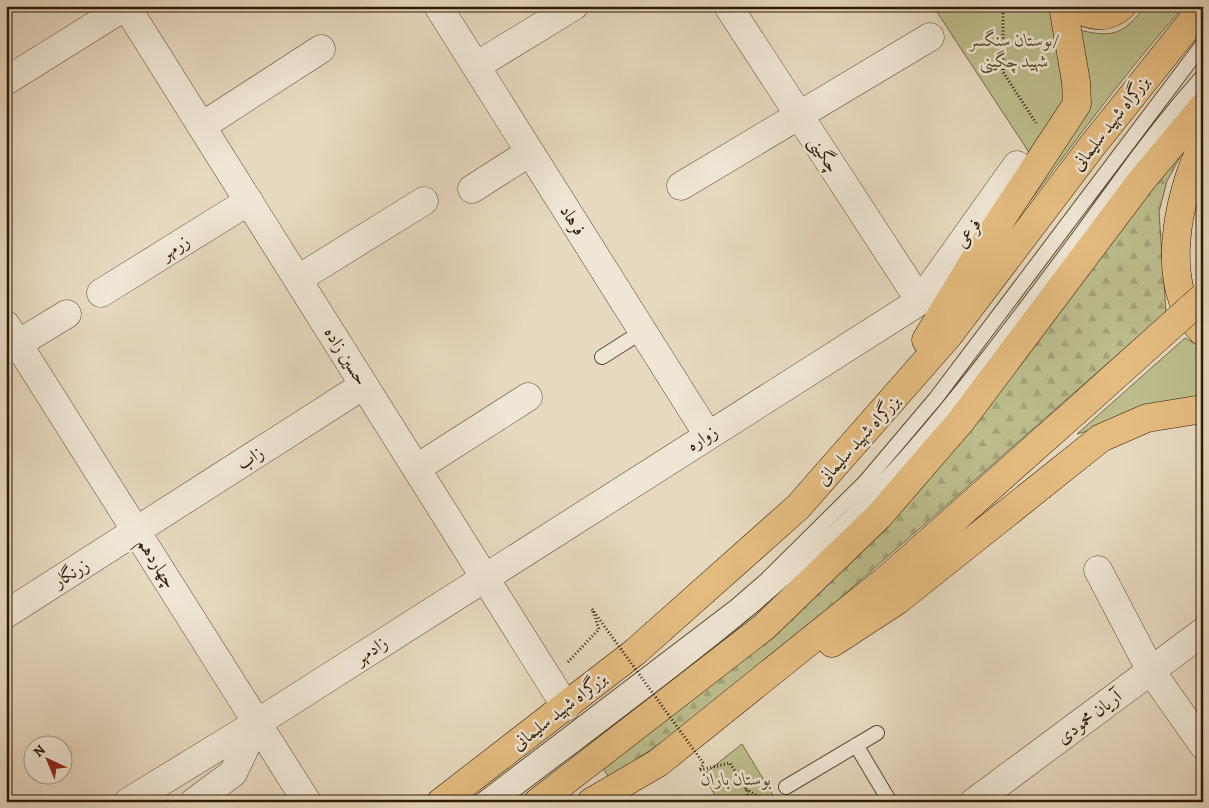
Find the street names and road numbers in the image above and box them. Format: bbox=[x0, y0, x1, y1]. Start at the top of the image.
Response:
street label: بزرگراه شهید سلیمانی bbox=[1065, 71, 1155, 175]
street label: چگینی bbox=[802, 131, 845, 177]
street label: فرهاد bbox=[554, 200, 592, 240]
street label: فرعی bbox=[949, 213, 987, 253]
street label: زرمهر bbox=[154, 229, 194, 266]
street label: حسین زاده bbox=[319, 322, 373, 390]
street label: بزرگراه شهید سلیمانی bbox=[811, 389, 905, 491]
street label: زواره bbox=[682, 419, 722, 457]
street label: زاب bbox=[232, 440, 268, 476]
street label: چهاردهم bbox=[128, 533, 182, 596]
street label: زرنگار bbox=[47, 553, 93, 594]
street label: زادمهر bbox=[348, 630, 392, 671]
street label: بزرگراه شهید سلیمانی bbox=[507, 666, 611, 756]
street label: آریان محمودی bbox=[1051, 683, 1128, 749]

